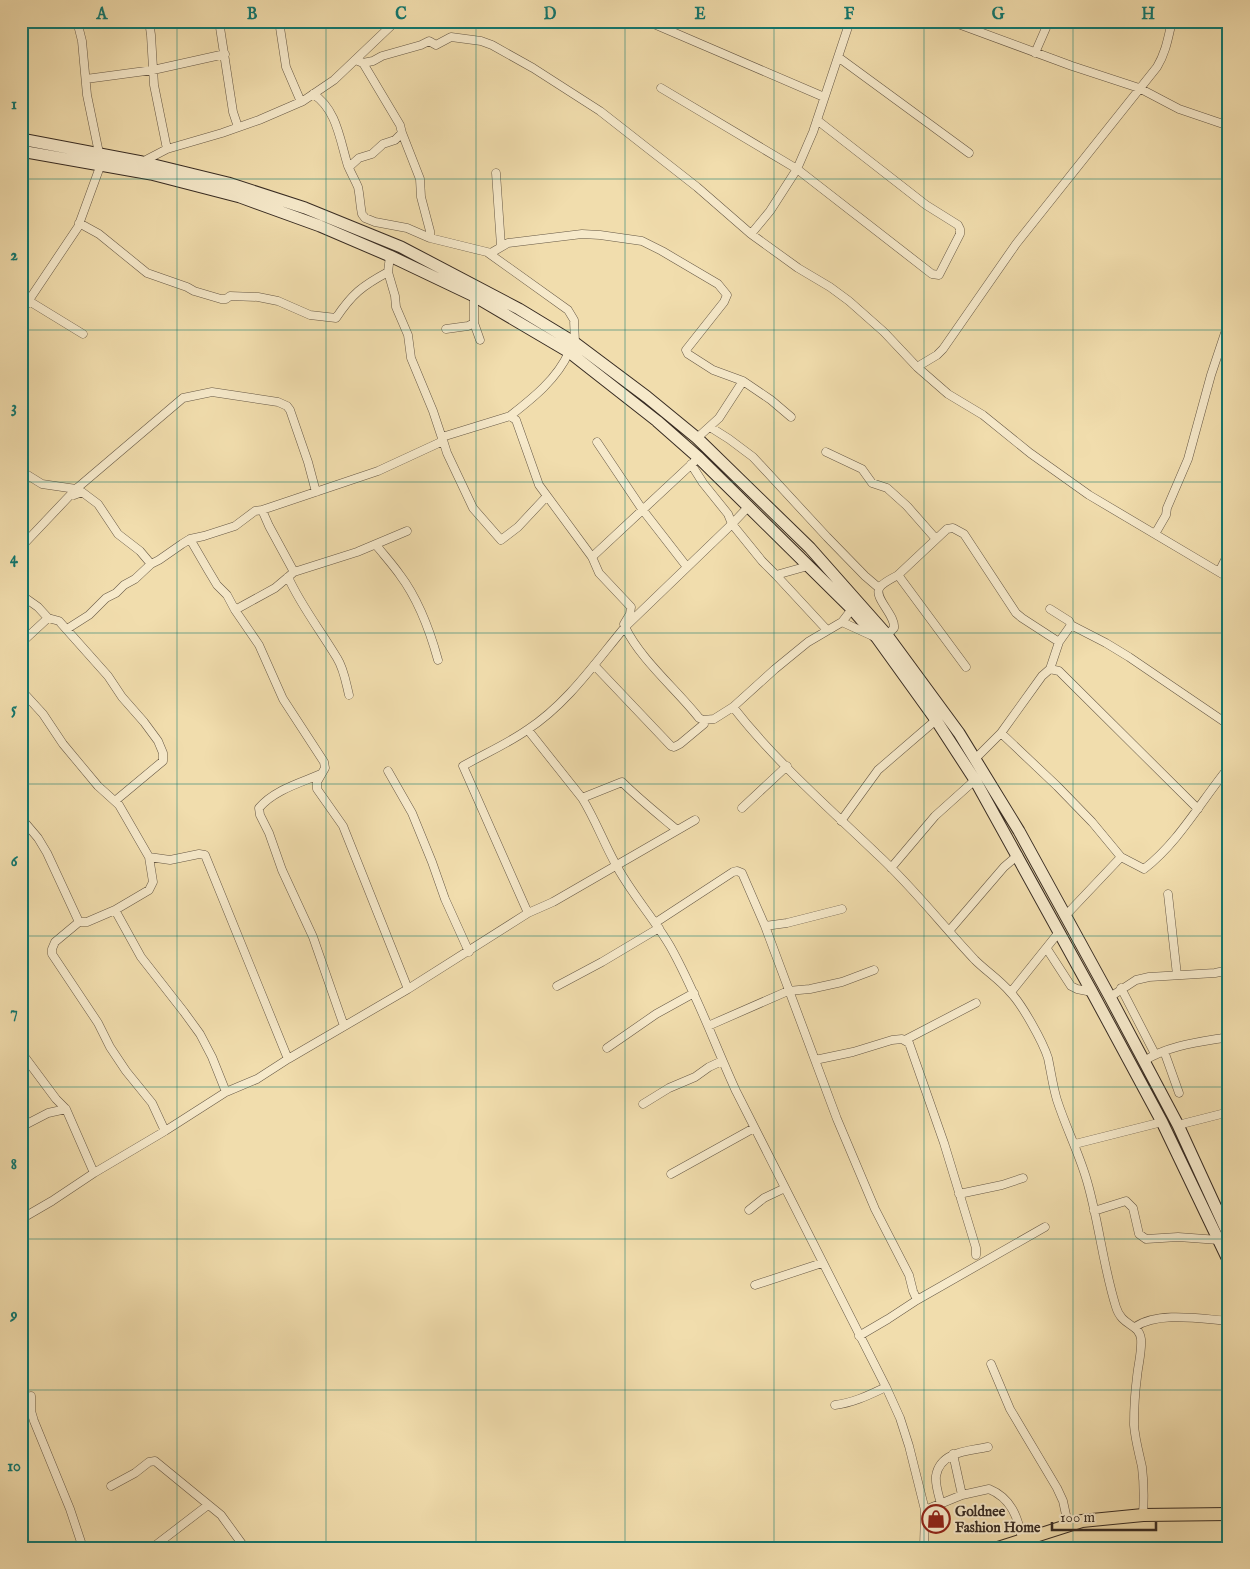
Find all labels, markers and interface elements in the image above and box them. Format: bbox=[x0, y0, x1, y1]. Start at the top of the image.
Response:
text: A bbox=[96, 5, 109, 25]
text: B bbox=[247, 5, 258, 25]
text: C bbox=[395, 5, 407, 25]
text: D bbox=[544, 5, 557, 25]
text: E bbox=[694, 5, 706, 25]
text: F bbox=[844, 5, 855, 25]
text: G bbox=[992, 5, 1005, 25]
text: H bbox=[1141, 5, 1155, 25]
text: 1 bbox=[11, 95, 17, 115]
text: 2 bbox=[10, 246, 18, 266]
text: 3 bbox=[11, 398, 17, 418]
text: 4 bbox=[10, 549, 19, 569]
text: 5 bbox=[11, 700, 17, 720]
text: 6 bbox=[11, 852, 19, 872]
text: 7 bbox=[10, 1003, 18, 1023]
text: 8 bbox=[11, 1155, 17, 1175]
text: 9 bbox=[10, 1306, 18, 1326]
text: 10 bbox=[7, 1457, 21, 1477]
scale bar bbox=[1052, 1499, 1156, 1531]
place label: Goldnee Fashion Home bbox=[955, 1503, 1041, 1537]
shop icon: Goldnee Fashion Home bbox=[921, 1504, 951, 1534]
text: 100 m bbox=[1060, 1508, 1096, 1527]

